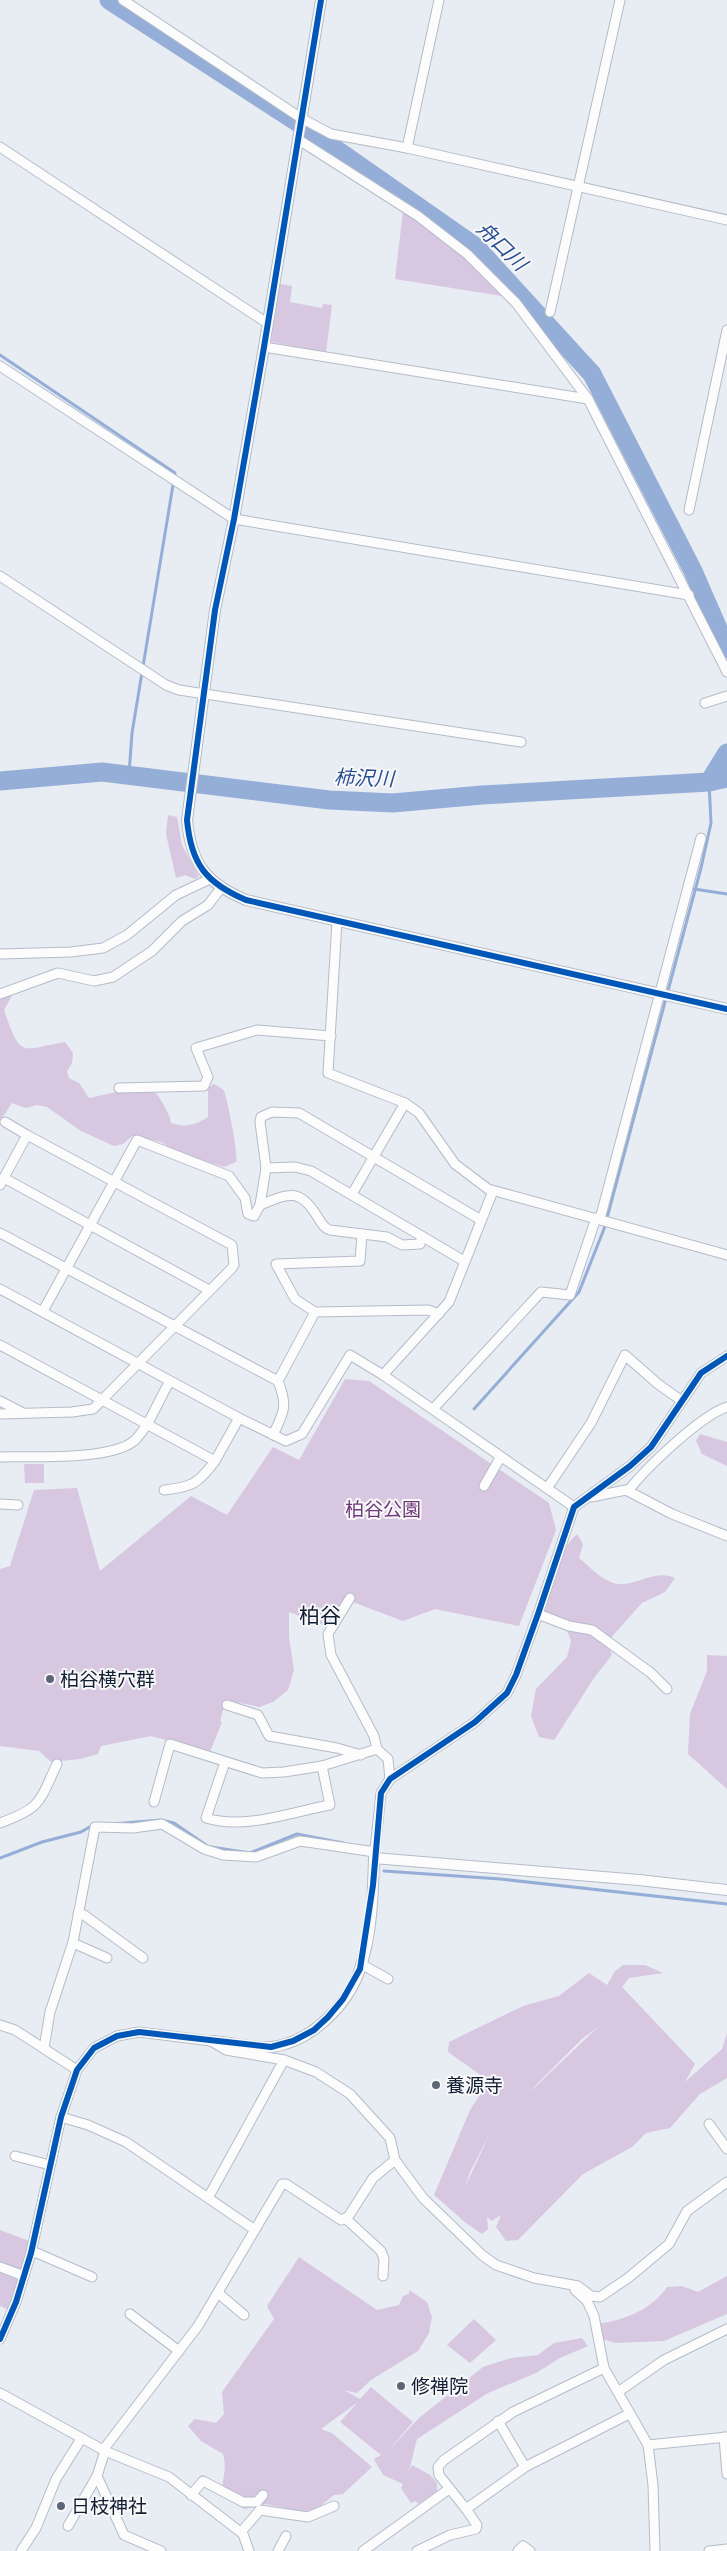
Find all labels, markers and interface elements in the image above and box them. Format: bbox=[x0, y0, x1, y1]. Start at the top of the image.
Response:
water label: 舟口川 bbox=[471, 216, 534, 278]
water label: 柿沢川 bbox=[334, 764, 396, 792]
park label: 柏谷公園 bbox=[345, 1497, 421, 1522]
district label: 柏谷 bbox=[299, 1602, 341, 1629]
place label: 柏谷横穴群 bbox=[60, 1667, 155, 1692]
marker: 柏谷横穴群 bbox=[44, 1673, 56, 1685]
place label: 養源寺 bbox=[446, 2073, 503, 2098]
marker: 養源寺 bbox=[430, 2079, 442, 2091]
place label: 修禅院 bbox=[411, 2374, 468, 2399]
marker: 修禅院 bbox=[395, 2380, 407, 2392]
place label: 日枝神社 bbox=[71, 2494, 147, 2519]
marker: 日枝神社 bbox=[55, 2500, 67, 2512]

